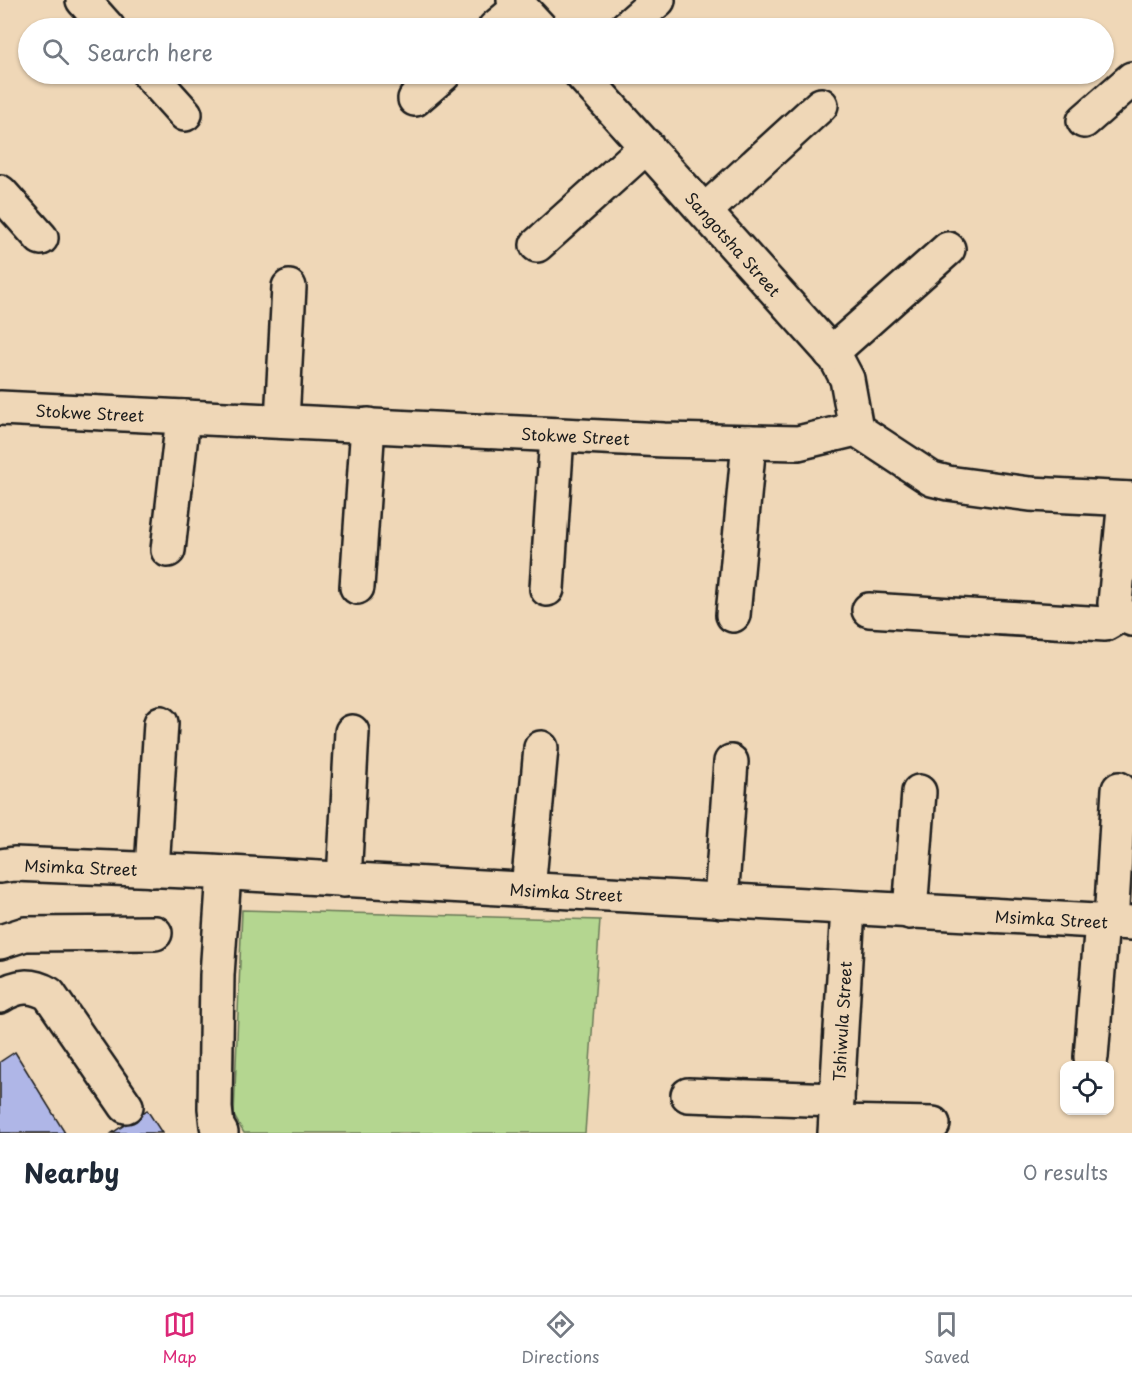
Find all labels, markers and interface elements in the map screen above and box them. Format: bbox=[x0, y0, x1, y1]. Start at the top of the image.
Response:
search box bbox=[18, 18, 1114, 84]
icon: search bbox=[39, 35, 72, 68]
text: Search here bbox=[87, 35, 213, 68]
street label: Sangotsha Street bbox=[680, 186, 787, 301]
street label: Stokwe Street bbox=[35, 398, 145, 427]
street label: Stokwe Street bbox=[521, 421, 631, 450]
street label: Msimka Street bbox=[24, 852, 138, 881]
street label: Msimka Street bbox=[509, 877, 624, 907]
street label: Msimka Street bbox=[994, 903, 1109, 934]
street label: Tshiwula Street bbox=[826, 960, 857, 1082]
map controls bbox=[1060, 1061, 1114, 1115]
button: locate bbox=[1060, 1061, 1114, 1115]
text: Nearby bbox=[24, 1153, 119, 1192]
text: 0 results bbox=[1023, 1157, 1108, 1187]
tab: Map bbox=[162, 1308, 197, 1368]
tab: Directions bbox=[521, 1308, 599, 1368]
tab: Saved bbox=[924, 1308, 970, 1368]

